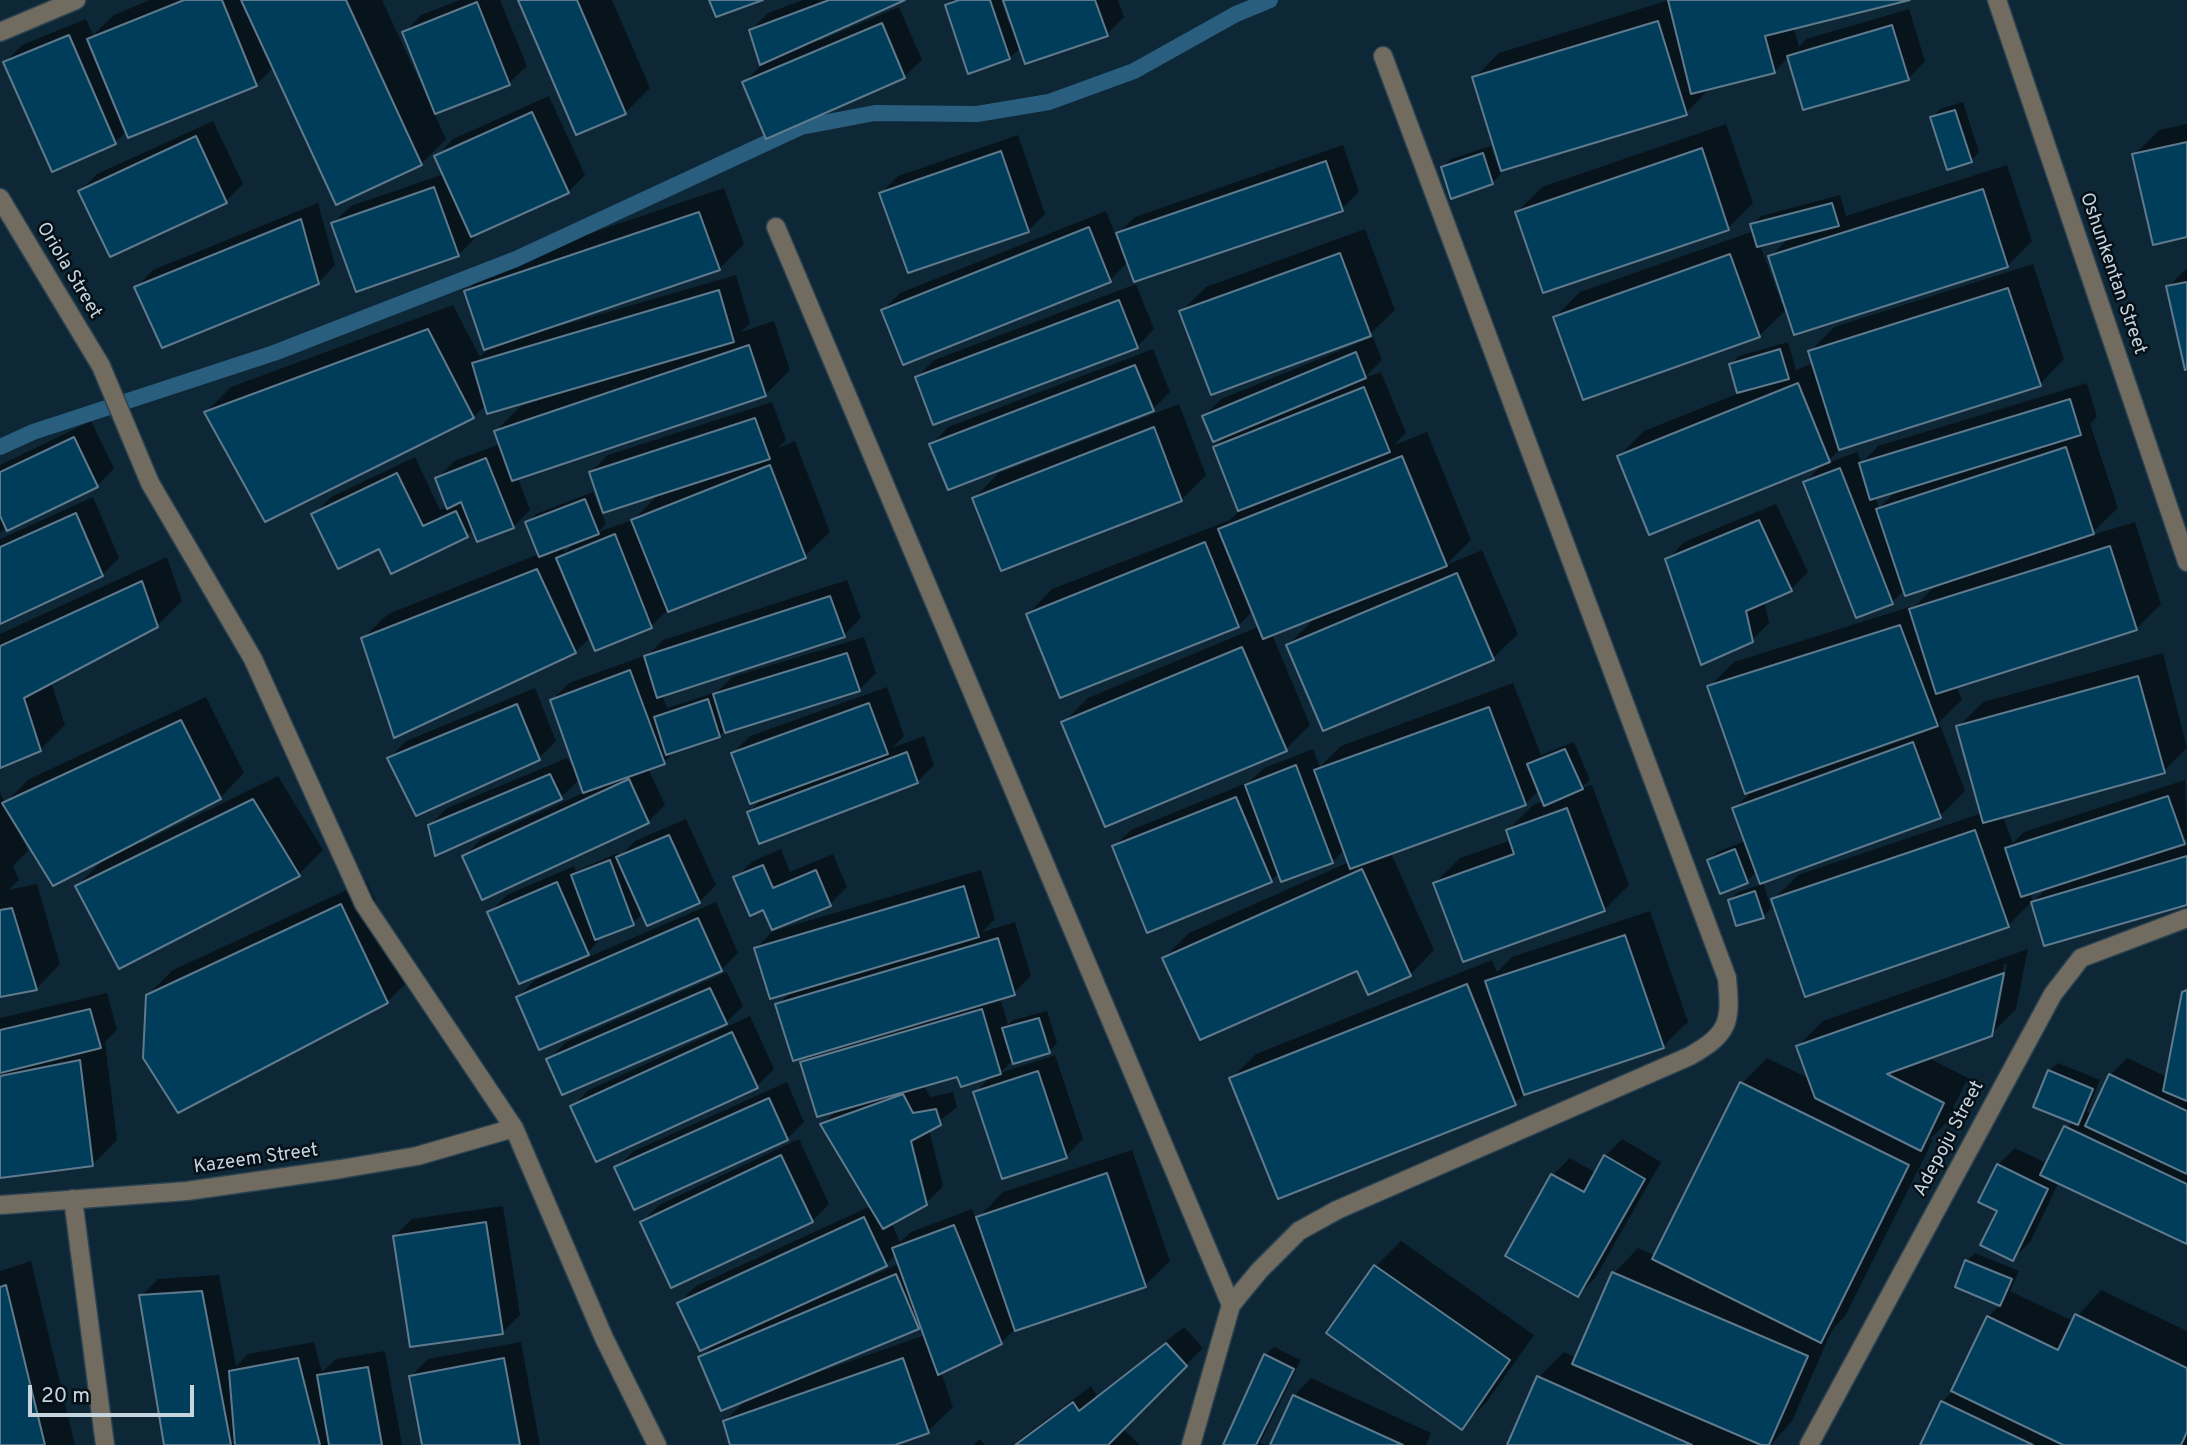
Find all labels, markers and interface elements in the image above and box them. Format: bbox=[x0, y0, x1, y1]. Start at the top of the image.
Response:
street label: Oshunkentan Street bbox=[2074, 190, 2150, 358]
street label: Oriola Street bbox=[30, 219, 106, 323]
street label: Adepoju Street bbox=[1910, 1077, 1990, 1201]
street label: Kazeem Street bbox=[192, 1140, 320, 1180]
scale bar bbox=[32, 1372, 198, 1416]
text: 20 m bbox=[41, 1383, 90, 1410]

